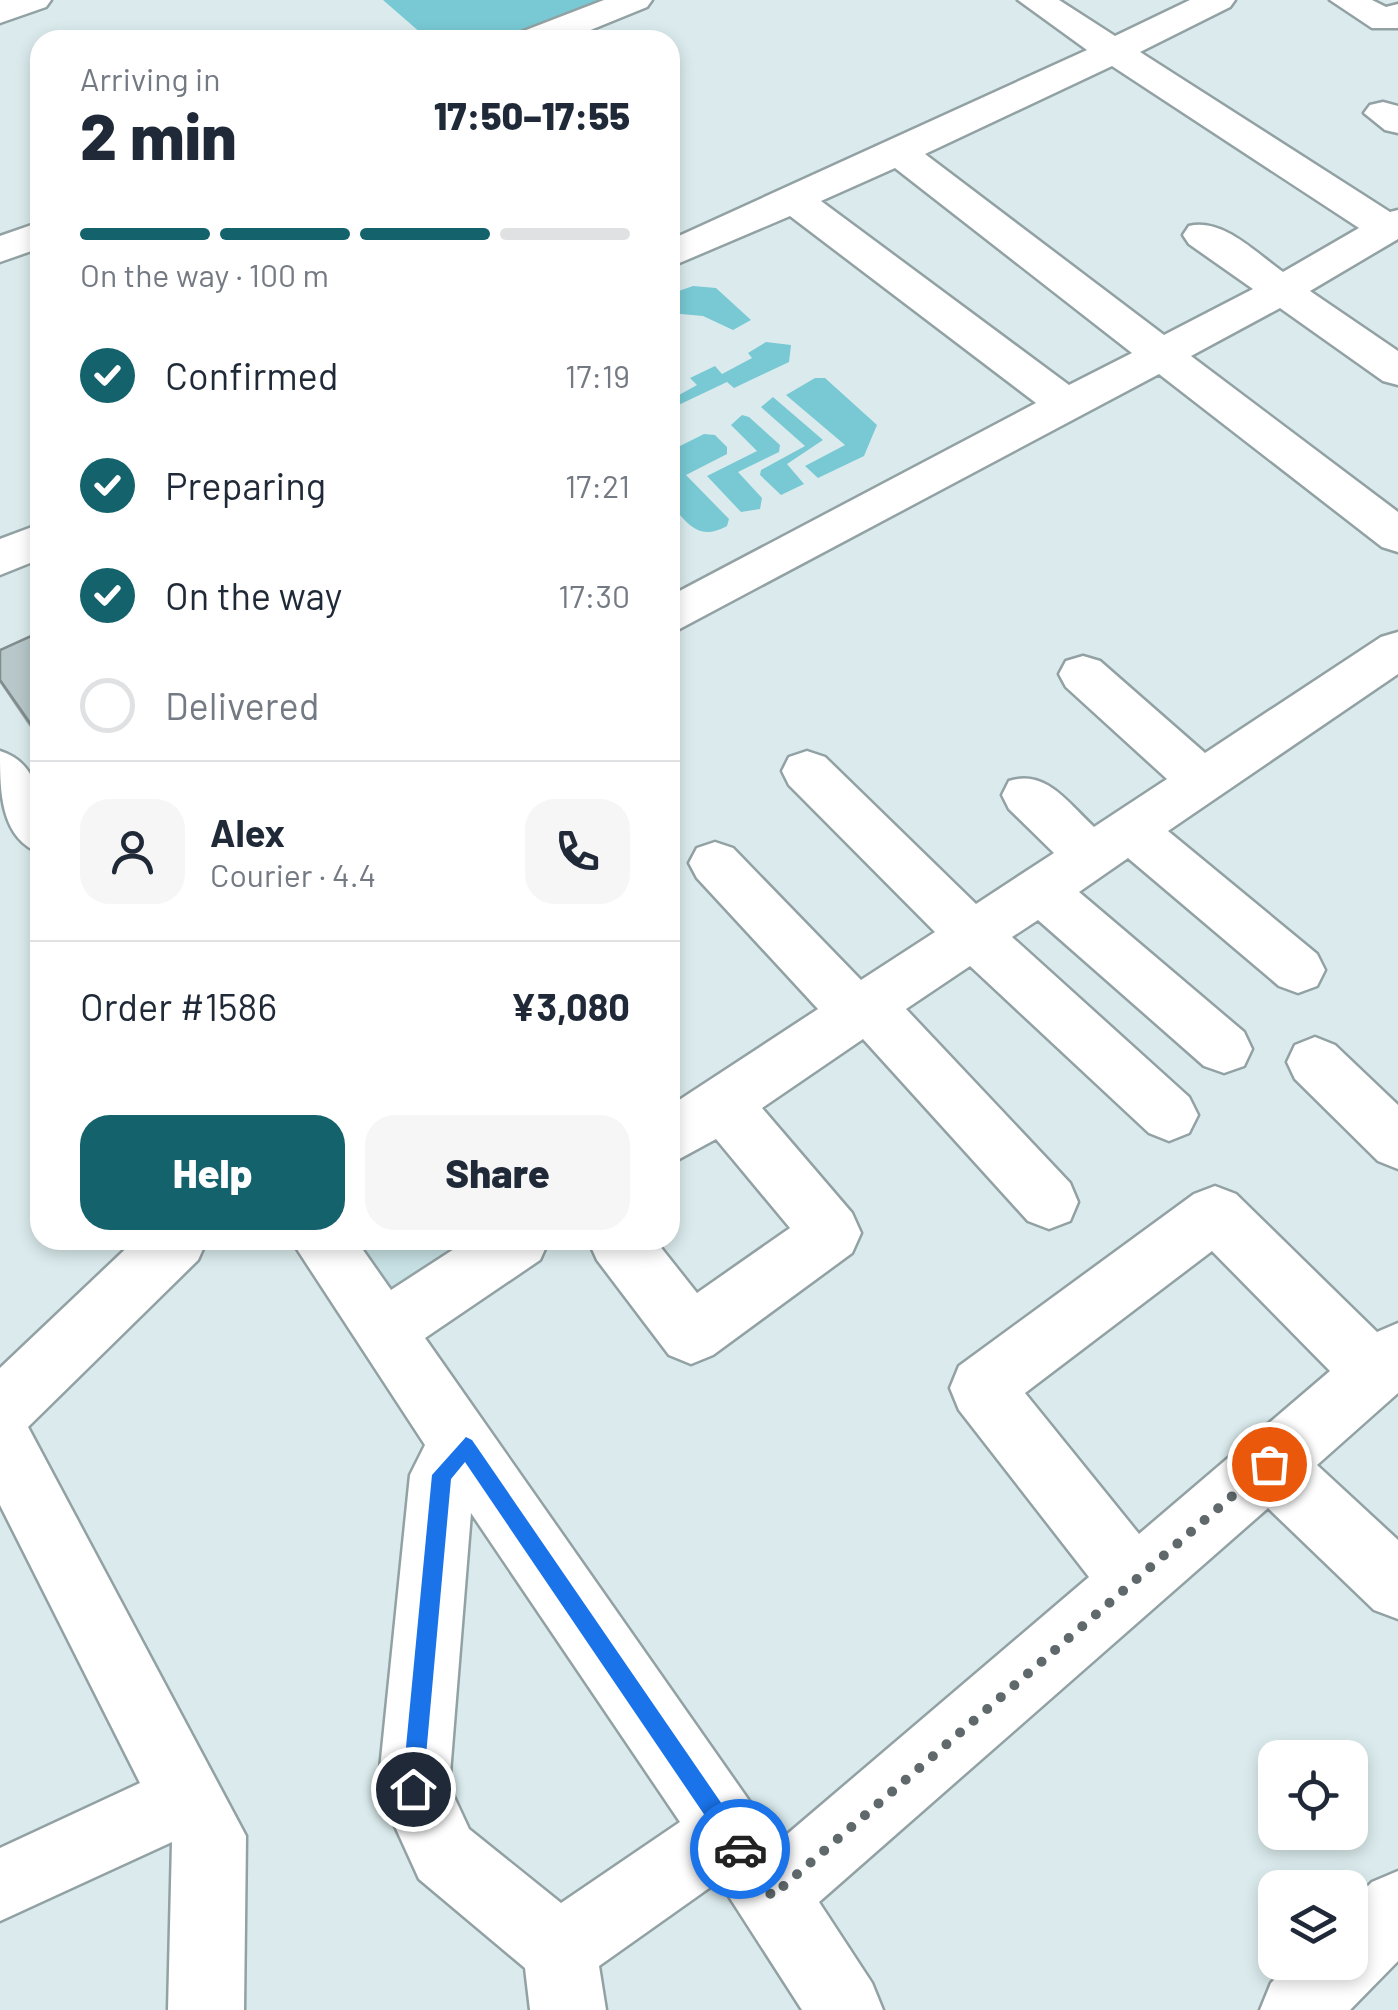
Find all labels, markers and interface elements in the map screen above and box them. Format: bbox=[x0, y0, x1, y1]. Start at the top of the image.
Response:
text: Arriving in bbox=[80, 59, 220, 97]
text: 17:50–17:55 bbox=[434, 92, 630, 138]
text: 2 min bbox=[80, 95, 237, 173]
text: On the way · 100 m bbox=[80, 255, 329, 293]
icon: check bbox=[80, 348, 135, 403]
text: Confirmed bbox=[165, 352, 338, 398]
text: 17:19 bbox=[565, 356, 630, 394]
icon: check bbox=[80, 458, 135, 513]
text: Preparing bbox=[165, 462, 326, 508]
text: 17:21 bbox=[565, 466, 630, 504]
icon: check bbox=[80, 568, 135, 623]
text: On the way bbox=[165, 572, 342, 618]
text: 17:30 bbox=[558, 576, 630, 614]
text: Delivered bbox=[165, 682, 319, 728]
button: person bbox=[80, 799, 185, 904]
button: phone bbox=[525, 799, 630, 904]
text: Alex bbox=[210, 809, 285, 855]
text: Courier · 4.4 bbox=[210, 855, 376, 893]
text: Order #1586 bbox=[80, 983, 277, 1029]
text: ¥3,080 bbox=[510, 983, 630, 1029]
button: Help bbox=[80, 1115, 345, 1230]
button: Share bbox=[365, 1115, 630, 1230]
pin bbox=[1227, 1422, 1312, 1507]
icon: bag bbox=[1242, 1437, 1297, 1492]
map controls bbox=[1258, 1740, 1368, 1980]
button: locate bbox=[1258, 1740, 1368, 1850]
pin bbox=[371, 1747, 456, 1832]
icon: home bbox=[386, 1762, 441, 1817]
courier bbox=[690, 1799, 790, 1899]
icon: car bbox=[713, 1822, 768, 1877]
button: layers bbox=[1258, 1870, 1368, 1980]

